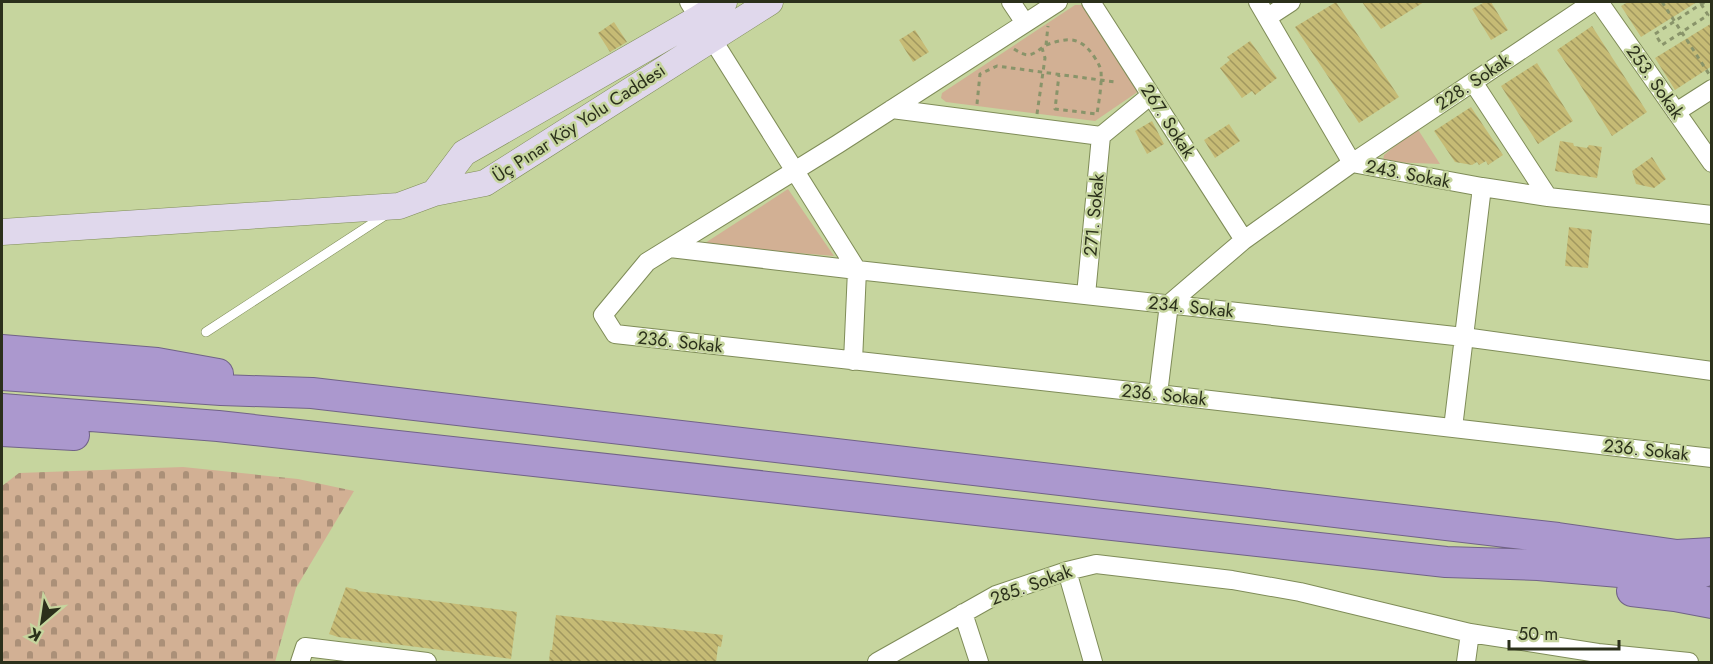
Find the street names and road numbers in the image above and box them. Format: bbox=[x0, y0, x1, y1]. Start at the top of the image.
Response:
street label: 253. Sokak bbox=[1620, 40, 1690, 124]
street label: 228. Sokak bbox=[1430, 47, 1516, 117]
street label: Üç Pınar Köy Yolu Caddesi bbox=[487, 57, 671, 189]
street label: 267. Sokak bbox=[1134, 79, 1202, 163]
street label: 243. Sokak bbox=[1364, 153, 1452, 195]
street label: 271. Sokak bbox=[1077, 173, 1111, 257]
street label: 234. Sokak bbox=[1147, 290, 1235, 324]
street label: 236. Sokak bbox=[636, 325, 724, 359]
street label: 236. Sokak bbox=[1120, 378, 1208, 412]
street label: 236. Sokak bbox=[1602, 433, 1690, 467]
street label: 285. Sokak bbox=[987, 558, 1076, 612]

